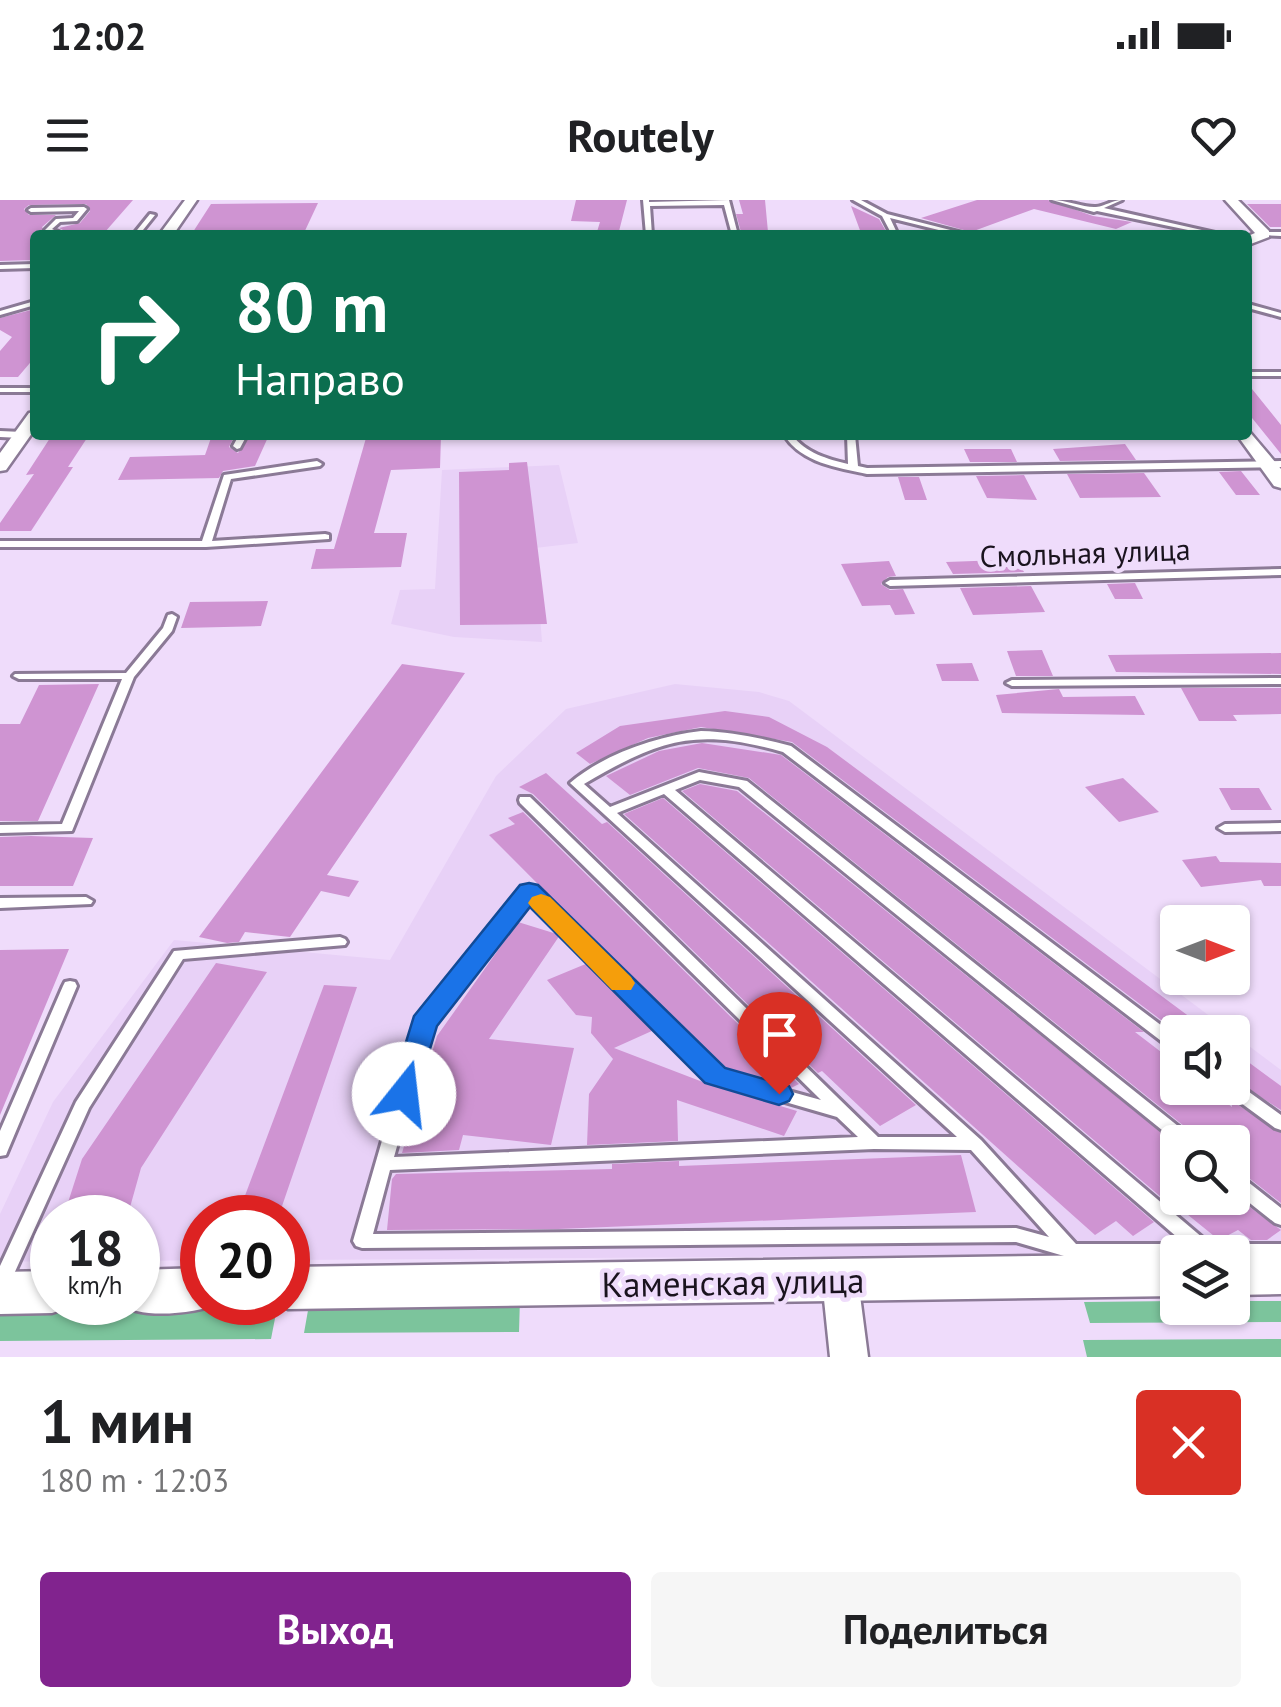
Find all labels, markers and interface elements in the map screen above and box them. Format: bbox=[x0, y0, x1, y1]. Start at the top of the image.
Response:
text: 12:02 bbox=[50, 11, 146, 60]
text: Routely bbox=[567, 106, 714, 164]
icon: menu bbox=[40, 108, 95, 163]
icon: heart bbox=[1186, 108, 1241, 163]
text: 80 m bbox=[235, 261, 388, 351]
icon: right bbox=[70, 270, 200, 400]
text: Направо bbox=[235, 349, 405, 407]
street label: Смольная улица bbox=[979, 529, 1191, 575]
north arrow bbox=[1160, 905, 1250, 995]
map controls bbox=[1160, 905, 1250, 1325]
pin bbox=[737, 992, 822, 1095]
icon: arrive bbox=[752, 1007, 807, 1062]
button: sound bbox=[1160, 1015, 1250, 1105]
position arrow bbox=[352, 1042, 456, 1146]
button: search bbox=[1160, 1125, 1250, 1215]
speed limit sign: 20 bbox=[180, 1195, 310, 1325]
text: 18 bbox=[67, 1215, 123, 1280]
button: layers bbox=[1160, 1235, 1250, 1325]
street label: Каменская улица bbox=[601, 1257, 865, 1307]
text: km/h bbox=[68, 1269, 122, 1301]
text: 1 мин bbox=[40, 1382, 194, 1460]
button: close bbox=[1136, 1390, 1241, 1495]
text: 180 m · 12:03 bbox=[40, 1459, 229, 1501]
button: Выход bbox=[40, 1572, 631, 1687]
button: Поделиться bbox=[651, 1572, 1241, 1687]

